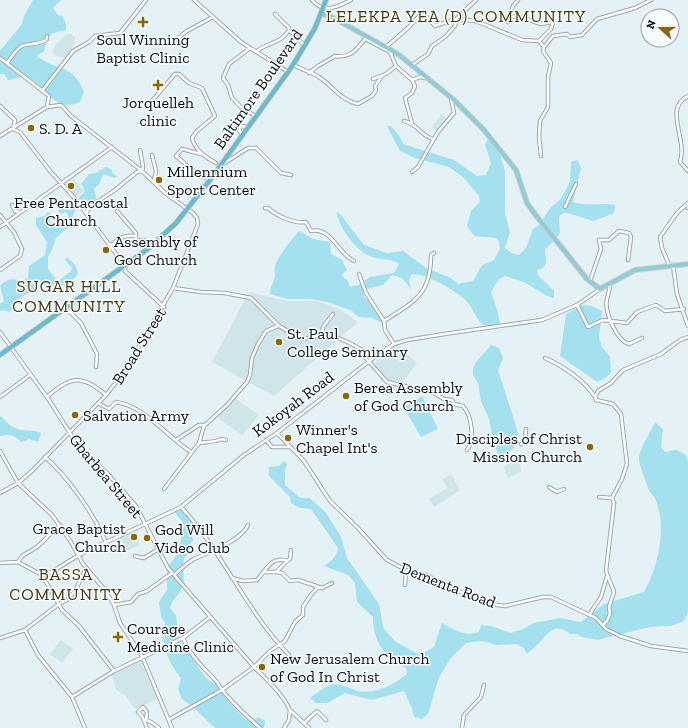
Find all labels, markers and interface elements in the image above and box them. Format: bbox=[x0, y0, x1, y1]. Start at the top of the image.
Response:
district label: LELEKPA YEA (D) COMMUNITY bbox=[326, 6, 586, 26]
north arrow bbox=[640, 8, 680, 48]
marker: Soul Winning Baptist Clinic bbox=[137, 16, 149, 28]
text: N bbox=[644, 18, 659, 31]
street label: Baltimore Boulevard bbox=[210, 25, 307, 152]
place label: Soul Winning Baptist Clinic bbox=[96, 30, 190, 67]
marker: Jorquelleh clinic bbox=[152, 79, 164, 91]
place label: Jorquelleh clinic bbox=[122, 93, 194, 130]
place label: S. D. A bbox=[39, 119, 83, 138]
marker: S. D. A bbox=[26, 123, 36, 133]
place label: Millennium Sport Center bbox=[167, 162, 256, 199]
marker: Millennium Sport Center bbox=[154, 175, 164, 185]
marker: Free Pentacostal Church bbox=[66, 181, 76, 191]
place label: Free Pentacostal Church bbox=[14, 193, 128, 230]
place label: Assembly of God Church bbox=[114, 232, 199, 269]
marker: Assembly of God Church bbox=[101, 245, 111, 255]
district label: SUGAR HILL COMMUNITY bbox=[12, 276, 126, 316]
street label: Broad Street bbox=[108, 304, 170, 388]
place label: St. Paul College Seminary bbox=[287, 324, 408, 361]
marker: St. Paul College Seminary bbox=[274, 337, 284, 347]
street label: Kokoyah Road bbox=[249, 367, 338, 441]
place label: Berea Assembly of God Church bbox=[354, 378, 464, 415]
marker: Berea Assembly of God Church bbox=[341, 391, 351, 401]
place label: Salvation Army bbox=[83, 406, 190, 425]
marker: Salvation Army bbox=[70, 410, 80, 420]
place label: Winner's Chapel Int's bbox=[296, 420, 378, 457]
place label: Disciples of Christ Mission Church bbox=[456, 429, 582, 466]
street label: Gbarbea Street bbox=[65, 430, 147, 522]
marker: Winner's Chapel Int's bbox=[283, 433, 293, 443]
marker: Disciples of Christ Mission Church bbox=[585, 442, 595, 452]
place label: Grace Baptist Church bbox=[32, 519, 126, 556]
place label: God Will Video Club bbox=[154, 520, 230, 557]
marker: Grace Baptist Church bbox=[129, 532, 139, 542]
marker: God Will Video Club bbox=[142, 533, 152, 543]
street label: Dementa Road bbox=[397, 558, 499, 612]
district label: BASSA COMMUNITY bbox=[9, 564, 123, 604]
place label: Courage Medicine Clinic bbox=[127, 619, 234, 656]
marker: Courage Medicine Clinic bbox=[112, 631, 124, 643]
place label: New Jerusalem Church of God In Christ bbox=[270, 649, 429, 686]
marker: New Jerusalem Church of God In Christ bbox=[257, 662, 267, 672]

